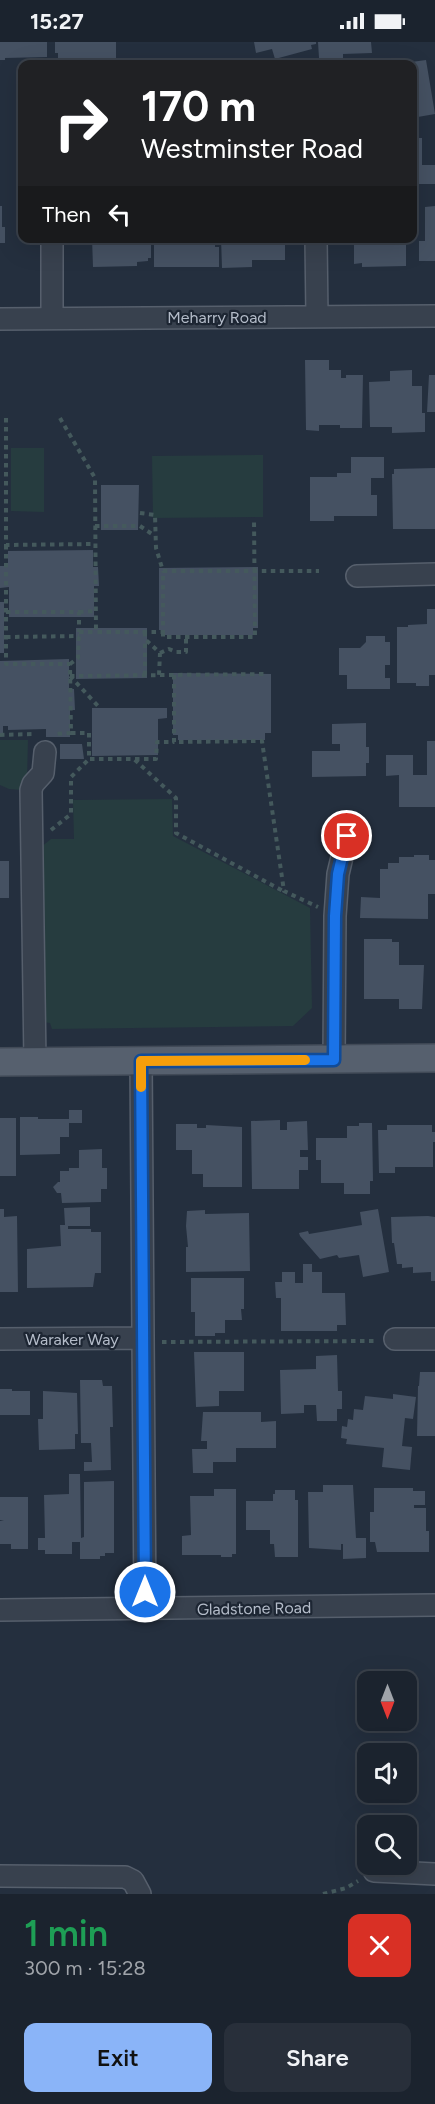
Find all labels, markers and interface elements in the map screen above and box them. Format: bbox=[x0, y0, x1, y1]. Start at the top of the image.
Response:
text: 15:27 bbox=[30, 8, 84, 35]
text: 170 m bbox=[141, 81, 256, 132]
icon: right bbox=[42, 84, 120, 162]
text: Westminster Road bbox=[141, 132, 363, 165]
icon: left bbox=[103, 198, 136, 231]
text: Then bbox=[42, 201, 91, 228]
street label: Meharry Road bbox=[167, 308, 267, 327]
pin bbox=[321, 810, 372, 861]
icon: arrive bbox=[330, 819, 363, 852]
street label: Waraker Way bbox=[25, 1330, 119, 1349]
position arrow bbox=[113, 1560, 177, 1624]
street label: Gladstone Road bbox=[197, 1598, 311, 1619]
north arrow bbox=[357, 1671, 417, 1731]
map controls bbox=[357, 1671, 417, 1875]
button: sound bbox=[357, 1743, 417, 1803]
button: search bbox=[357, 1815, 417, 1875]
text: 1 min bbox=[24, 1912, 108, 1955]
button: close bbox=[348, 1914, 411, 1977]
text: 300 m · 15:28 bbox=[24, 1956, 146, 1980]
button: Exit bbox=[24, 2023, 212, 2092]
button: Share bbox=[224, 2023, 411, 2092]

